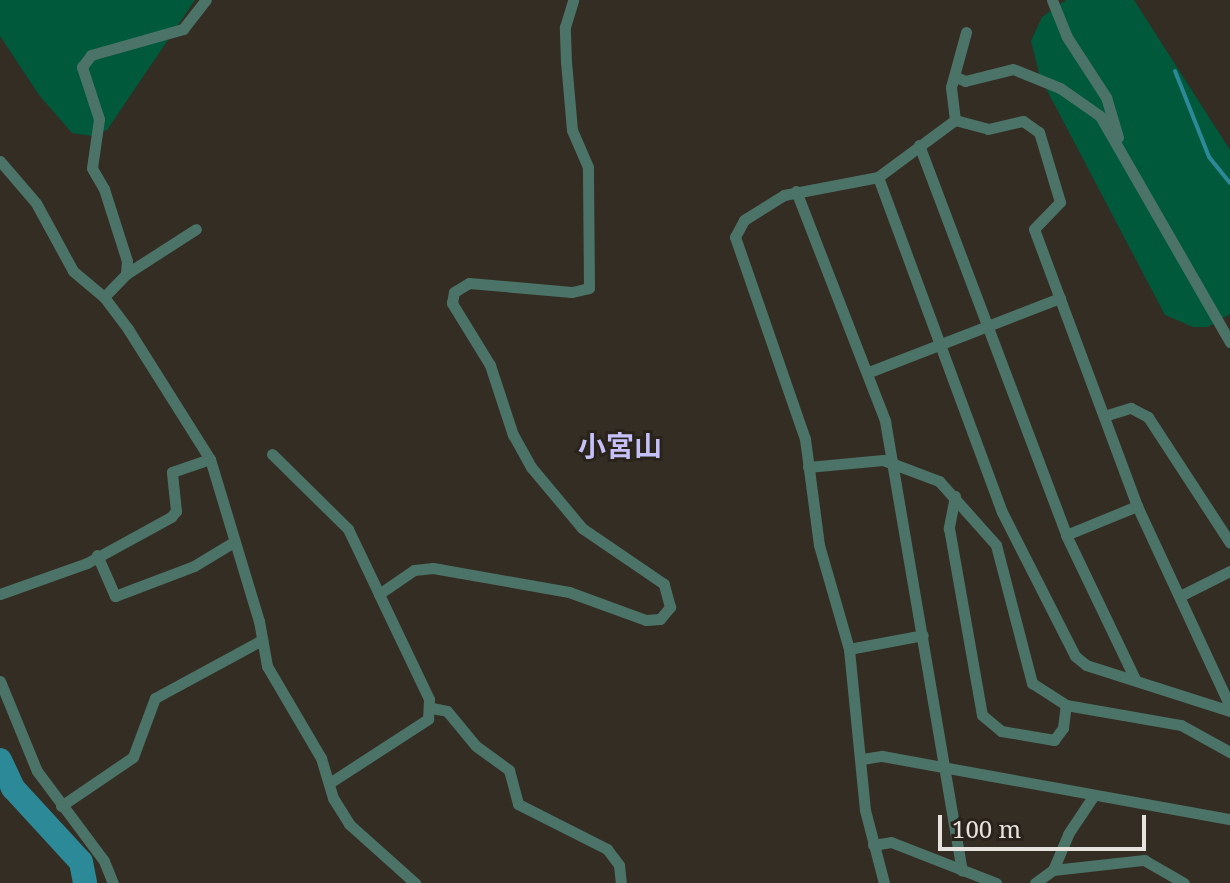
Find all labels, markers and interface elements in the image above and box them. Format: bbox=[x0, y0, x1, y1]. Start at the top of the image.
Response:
district label: 小宮山 bbox=[578, 428, 662, 462]
scale bar bbox=[942, 799, 1150, 849]
text: 100 m bbox=[952, 812, 1021, 845]

